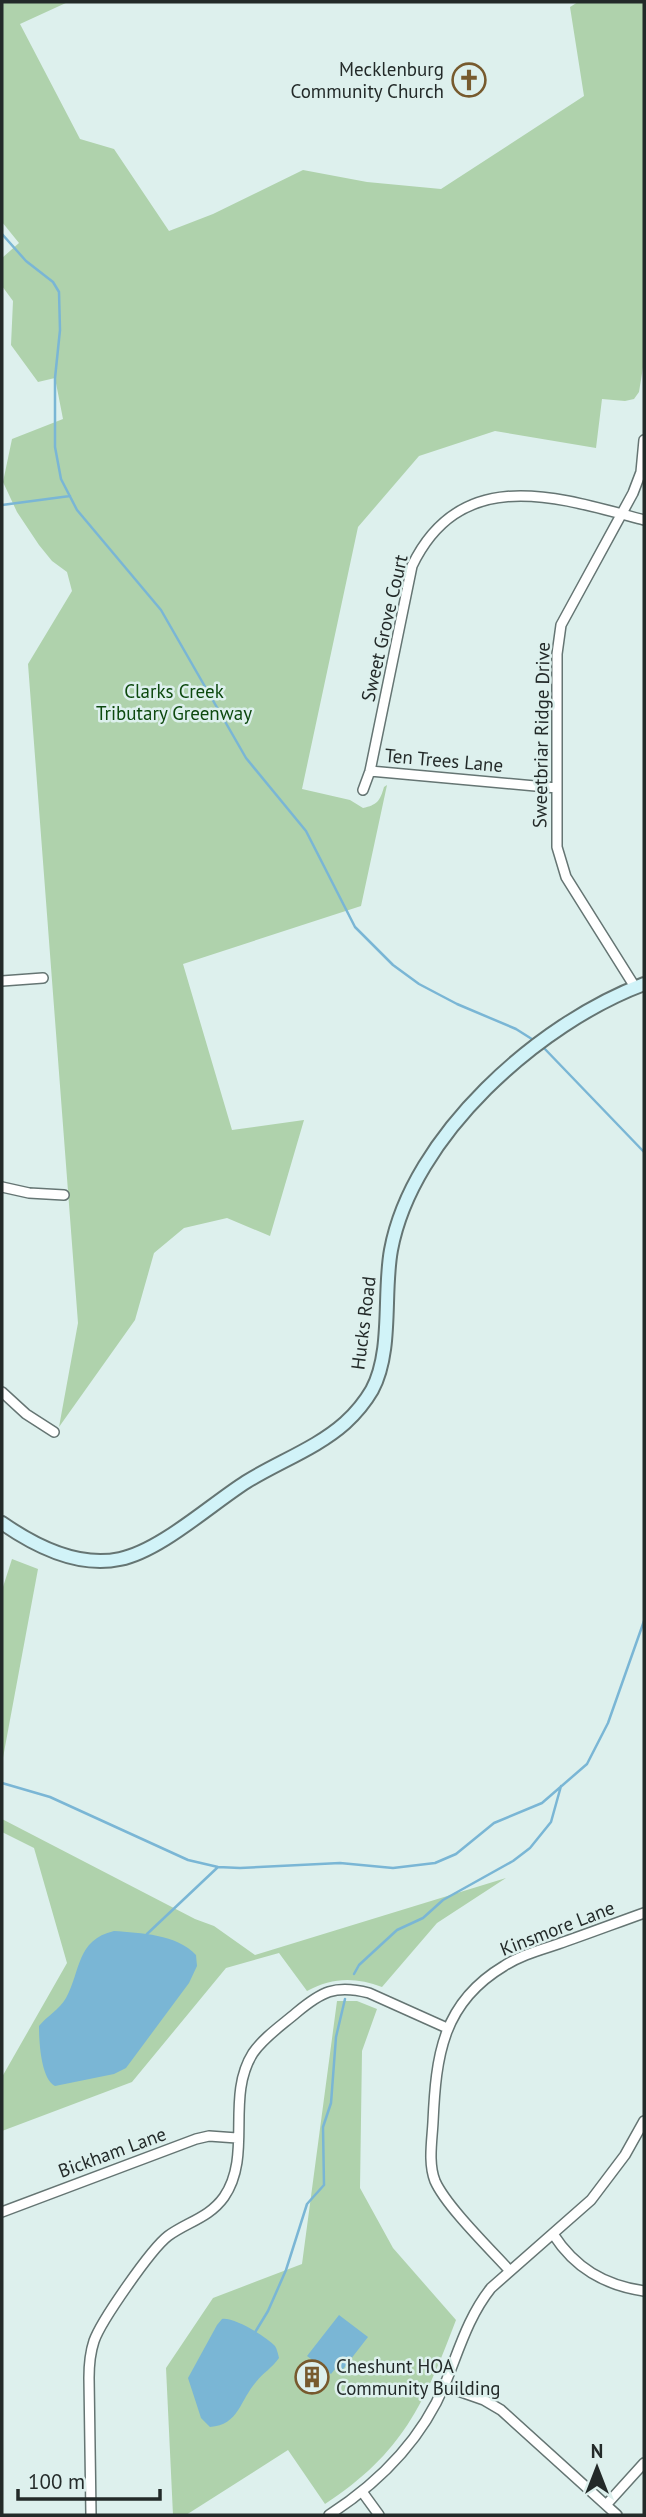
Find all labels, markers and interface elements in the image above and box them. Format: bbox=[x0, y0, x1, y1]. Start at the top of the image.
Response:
place label: Mecklenburg Community Church bbox=[290, 57, 444, 103]
church icon: Mecklenburg Community Church bbox=[450, 61, 488, 99]
street label: Sweet Grove Court bbox=[355, 552, 413, 704]
street label: Sweetbriar Ridge Drive bbox=[527, 642, 555, 828]
park label: Clarks Creek Tributary Greenway bbox=[96, 679, 252, 725]
street label: Ten Trees Lane bbox=[384, 743, 504, 777]
street label: Hucks Road bbox=[345, 1275, 381, 1371]
street label: Kinsmore Lane bbox=[496, 1895, 618, 1961]
street label: Bickham Lane bbox=[55, 2121, 169, 2183]
place label: Cheshunt HOA Community Building bbox=[336, 2354, 501, 2400]
building icon: Cheshunt HOA Community Building bbox=[293, 2358, 331, 2396]
north arrow bbox=[562, 2433, 632, 2503]
text: N bbox=[591, 2439, 603, 2463]
scale bar bbox=[18, 2458, 159, 2502]
text: 100 m bbox=[28, 2468, 85, 2495]

